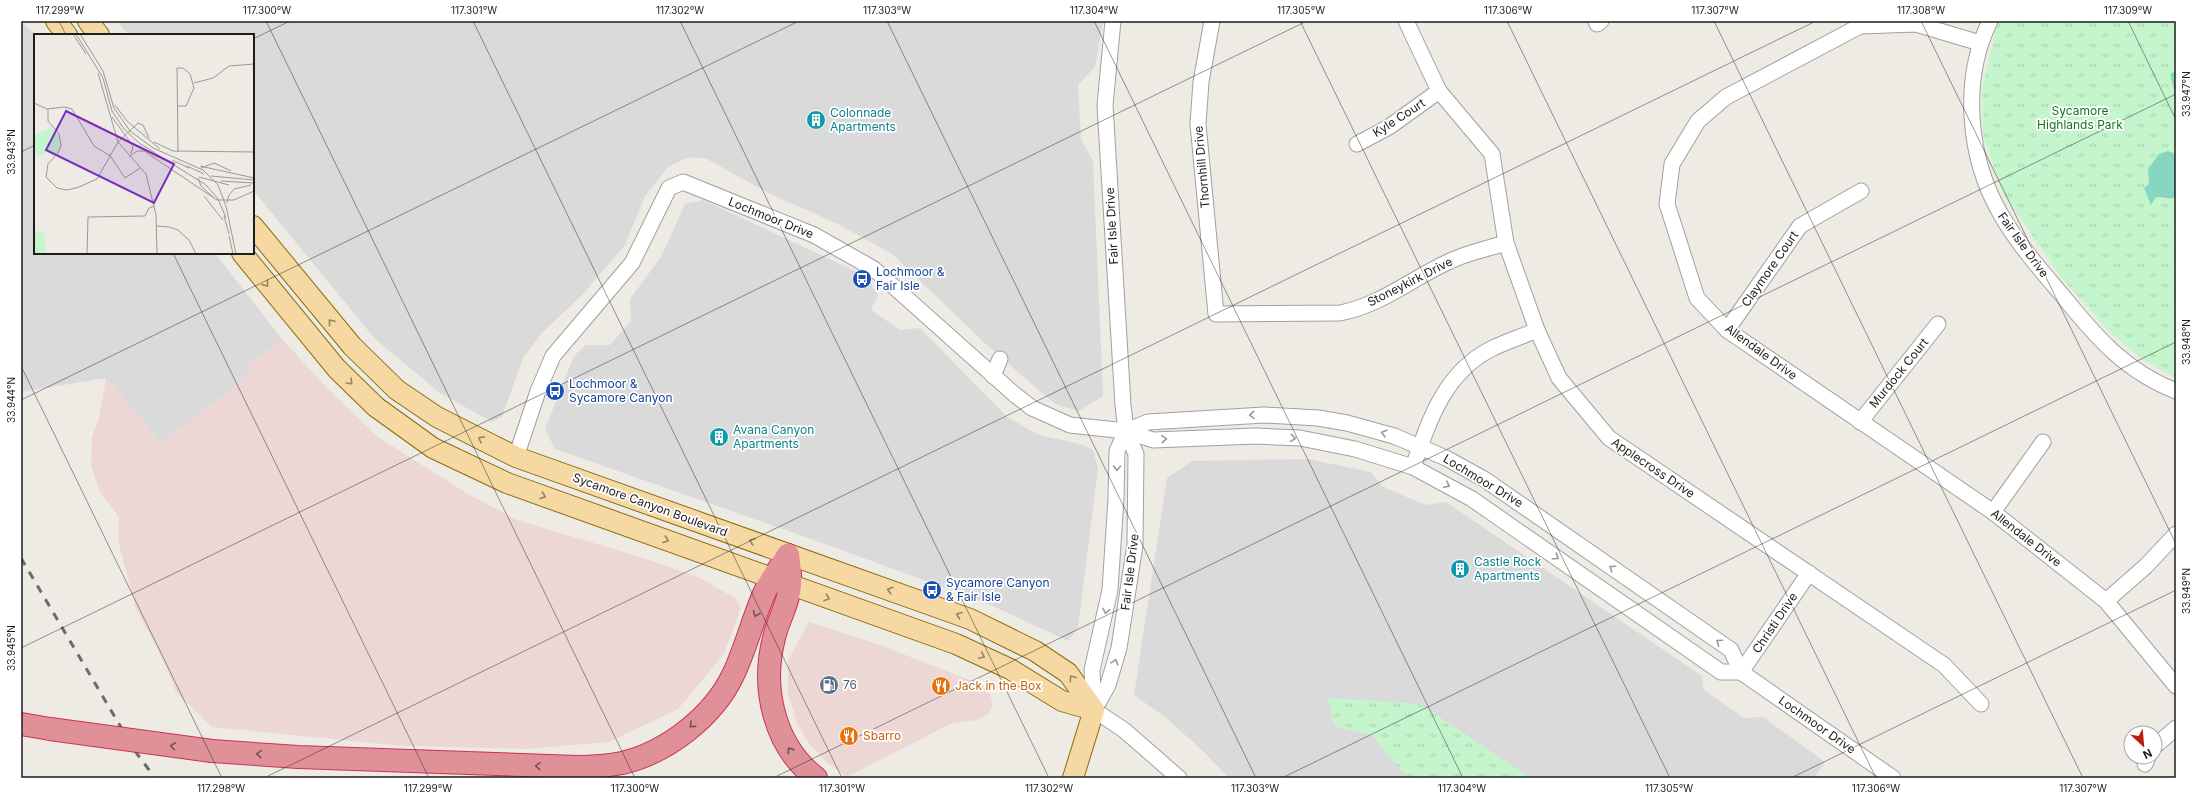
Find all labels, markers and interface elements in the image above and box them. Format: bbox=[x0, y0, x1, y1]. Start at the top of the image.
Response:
text: 117.299°W bbox=[36, 4, 84, 16]
text: 117.300°W bbox=[243, 4, 291, 16]
text: 117.301°W bbox=[451, 4, 497, 16]
text: 117.302°W bbox=[656, 4, 704, 16]
text: 117.303°W bbox=[863, 4, 911, 16]
text: 117.304°W bbox=[1070, 4, 1118, 16]
text: 117.305°W bbox=[1277, 4, 1325, 16]
text: 117.306°W bbox=[1484, 4, 1532, 16]
text: 117.307°W bbox=[1691, 4, 1739, 16]
text: 117.308°W bbox=[1897, 4, 1945, 16]
text: 117.309°W bbox=[2104, 4, 2152, 16]
inset map bbox=[34, 34, 254, 254]
text: 33.947°N bbox=[2180, 71, 2192, 117]
street label: Kyle Court bbox=[1370, 95, 1428, 140]
park label: Sycamore Highlands Park bbox=[2037, 103, 2123, 132]
place label: Colonnade Apartments bbox=[830, 105, 896, 134]
building icon: Colonnade Apartments bbox=[805, 109, 827, 131]
street label: Thornhill Drive bbox=[1190, 125, 1213, 209]
text: 33.943°N bbox=[5, 129, 17, 175]
street label: Fair Isle Drive bbox=[1102, 187, 1121, 265]
street label: Lochmoor Drive bbox=[726, 194, 816, 241]
street label: Fair Isle Drive bbox=[1995, 209, 2052, 280]
street label: Claymore Court bbox=[1738, 228, 1801, 309]
street label: Stoneykirk Drive bbox=[1365, 254, 1455, 309]
place label: Lochmoor & Fair Isle bbox=[876, 264, 945, 293]
bus stop icon: Lochmoor & Fair Isle bbox=[851, 268, 873, 290]
one-way arrow bbox=[261, 279, 268, 286]
one-way arrow bbox=[329, 319, 336, 326]
text: 33.948°N bbox=[2180, 319, 2192, 365]
street label: Allendale Drive bbox=[1722, 320, 1800, 383]
street label: Murdock Court bbox=[1866, 335, 1931, 411]
place label: Lochmoor & Sycamore Canyon bbox=[569, 376, 673, 405]
text: 33.944°N bbox=[5, 377, 17, 423]
one-way arrow bbox=[345, 378, 353, 385]
bus stop icon: Lochmoor & Sycamore Canyon bbox=[544, 380, 566, 402]
one-way arrow bbox=[1249, 411, 1255, 420]
place label: Avana Canyon Apartments bbox=[733, 422, 814, 451]
building icon: Avana Canyon Apartments bbox=[708, 426, 730, 448]
one-way arrow bbox=[1381, 429, 1388, 438]
one-way arrow bbox=[1290, 433, 1296, 442]
street label: Applecross Drive bbox=[1609, 434, 1698, 501]
one-way arrow bbox=[1160, 435, 1167, 444]
one-way arrow bbox=[478, 437, 485, 444]
street label: Lochmoor Drive bbox=[1441, 451, 1526, 510]
one-way arrow bbox=[1113, 465, 1121, 471]
street label: Sycamore Canyon Boulevard bbox=[571, 469, 730, 540]
one-way arrow bbox=[1443, 480, 1451, 488]
one-way arrow bbox=[540, 491, 547, 500]
street label: Allendale Drive bbox=[1988, 505, 2065, 570]
street label: Fair Isle Drive bbox=[1117, 533, 1142, 611]
one-way arrow bbox=[662, 536, 669, 544]
one-way arrow bbox=[748, 538, 755, 546]
one-way arrow bbox=[1552, 552, 1559, 560]
place label: Castle Rock Apartments bbox=[1474, 554, 1542, 583]
building icon: Castle Rock Apartments bbox=[1449, 558, 1471, 580]
one-way arrow bbox=[1609, 565, 1616, 573]
text: 33.949°N bbox=[2180, 568, 2192, 614]
place label: Sycamore Canyon & Fair Isle bbox=[946, 575, 1050, 604]
bus stop icon: Sycamore Canyon & Fair Isle bbox=[921, 579, 943, 601]
one-way arrow bbox=[886, 586, 893, 595]
street label: Christi Drive bbox=[1749, 590, 1800, 656]
one-way arrow bbox=[823, 594, 830, 602]
one-way arrow bbox=[1102, 608, 1111, 614]
one-way arrow bbox=[752, 610, 760, 617]
one-way arrow bbox=[956, 611, 963, 619]
text: 33.945°N bbox=[5, 625, 17, 671]
one-way arrow bbox=[1716, 639, 1723, 647]
one-way arrow bbox=[978, 651, 986, 659]
one-way arrow bbox=[1110, 658, 1119, 665]
fuel station icon: 76 bbox=[818, 674, 840, 696]
restaurant icon: Jack in the Box bbox=[930, 675, 952, 697]
one-way arrow bbox=[1069, 675, 1077, 682]
place label: 76 bbox=[843, 677, 857, 692]
place label: Jack in the Box bbox=[955, 678, 1042, 693]
street label: Lochmoor Drive bbox=[1776, 692, 1859, 757]
one-way arrow bbox=[690, 720, 697, 727]
restaurant icon: Sbarro bbox=[838, 725, 860, 747]
north arrow bbox=[2123, 725, 2163, 765]
place label: Sbarro bbox=[863, 728, 901, 743]
one-way arrow bbox=[170, 742, 176, 751]
text: N bbox=[2141, 746, 2154, 762]
one-way arrow bbox=[787, 747, 795, 754]
one-way arrow bbox=[256, 750, 262, 759]
one-way arrow bbox=[535, 762, 541, 770]
text: 117.298°W bbox=[197, 782, 245, 794]
text: 117.299°W bbox=[404, 782, 452, 794]
text: 117.300°W bbox=[611, 782, 659, 794]
text: 117.301°W bbox=[819, 782, 865, 794]
text: 117.302°W bbox=[1025, 782, 1073, 794]
text: 117.303°W bbox=[1231, 782, 1279, 794]
text: 117.304°W bbox=[1438, 782, 1486, 794]
text: 117.305°W bbox=[1645, 782, 1693, 794]
text: 117.306°W bbox=[1852, 782, 1900, 794]
text: 117.307°W bbox=[2059, 782, 2107, 794]

